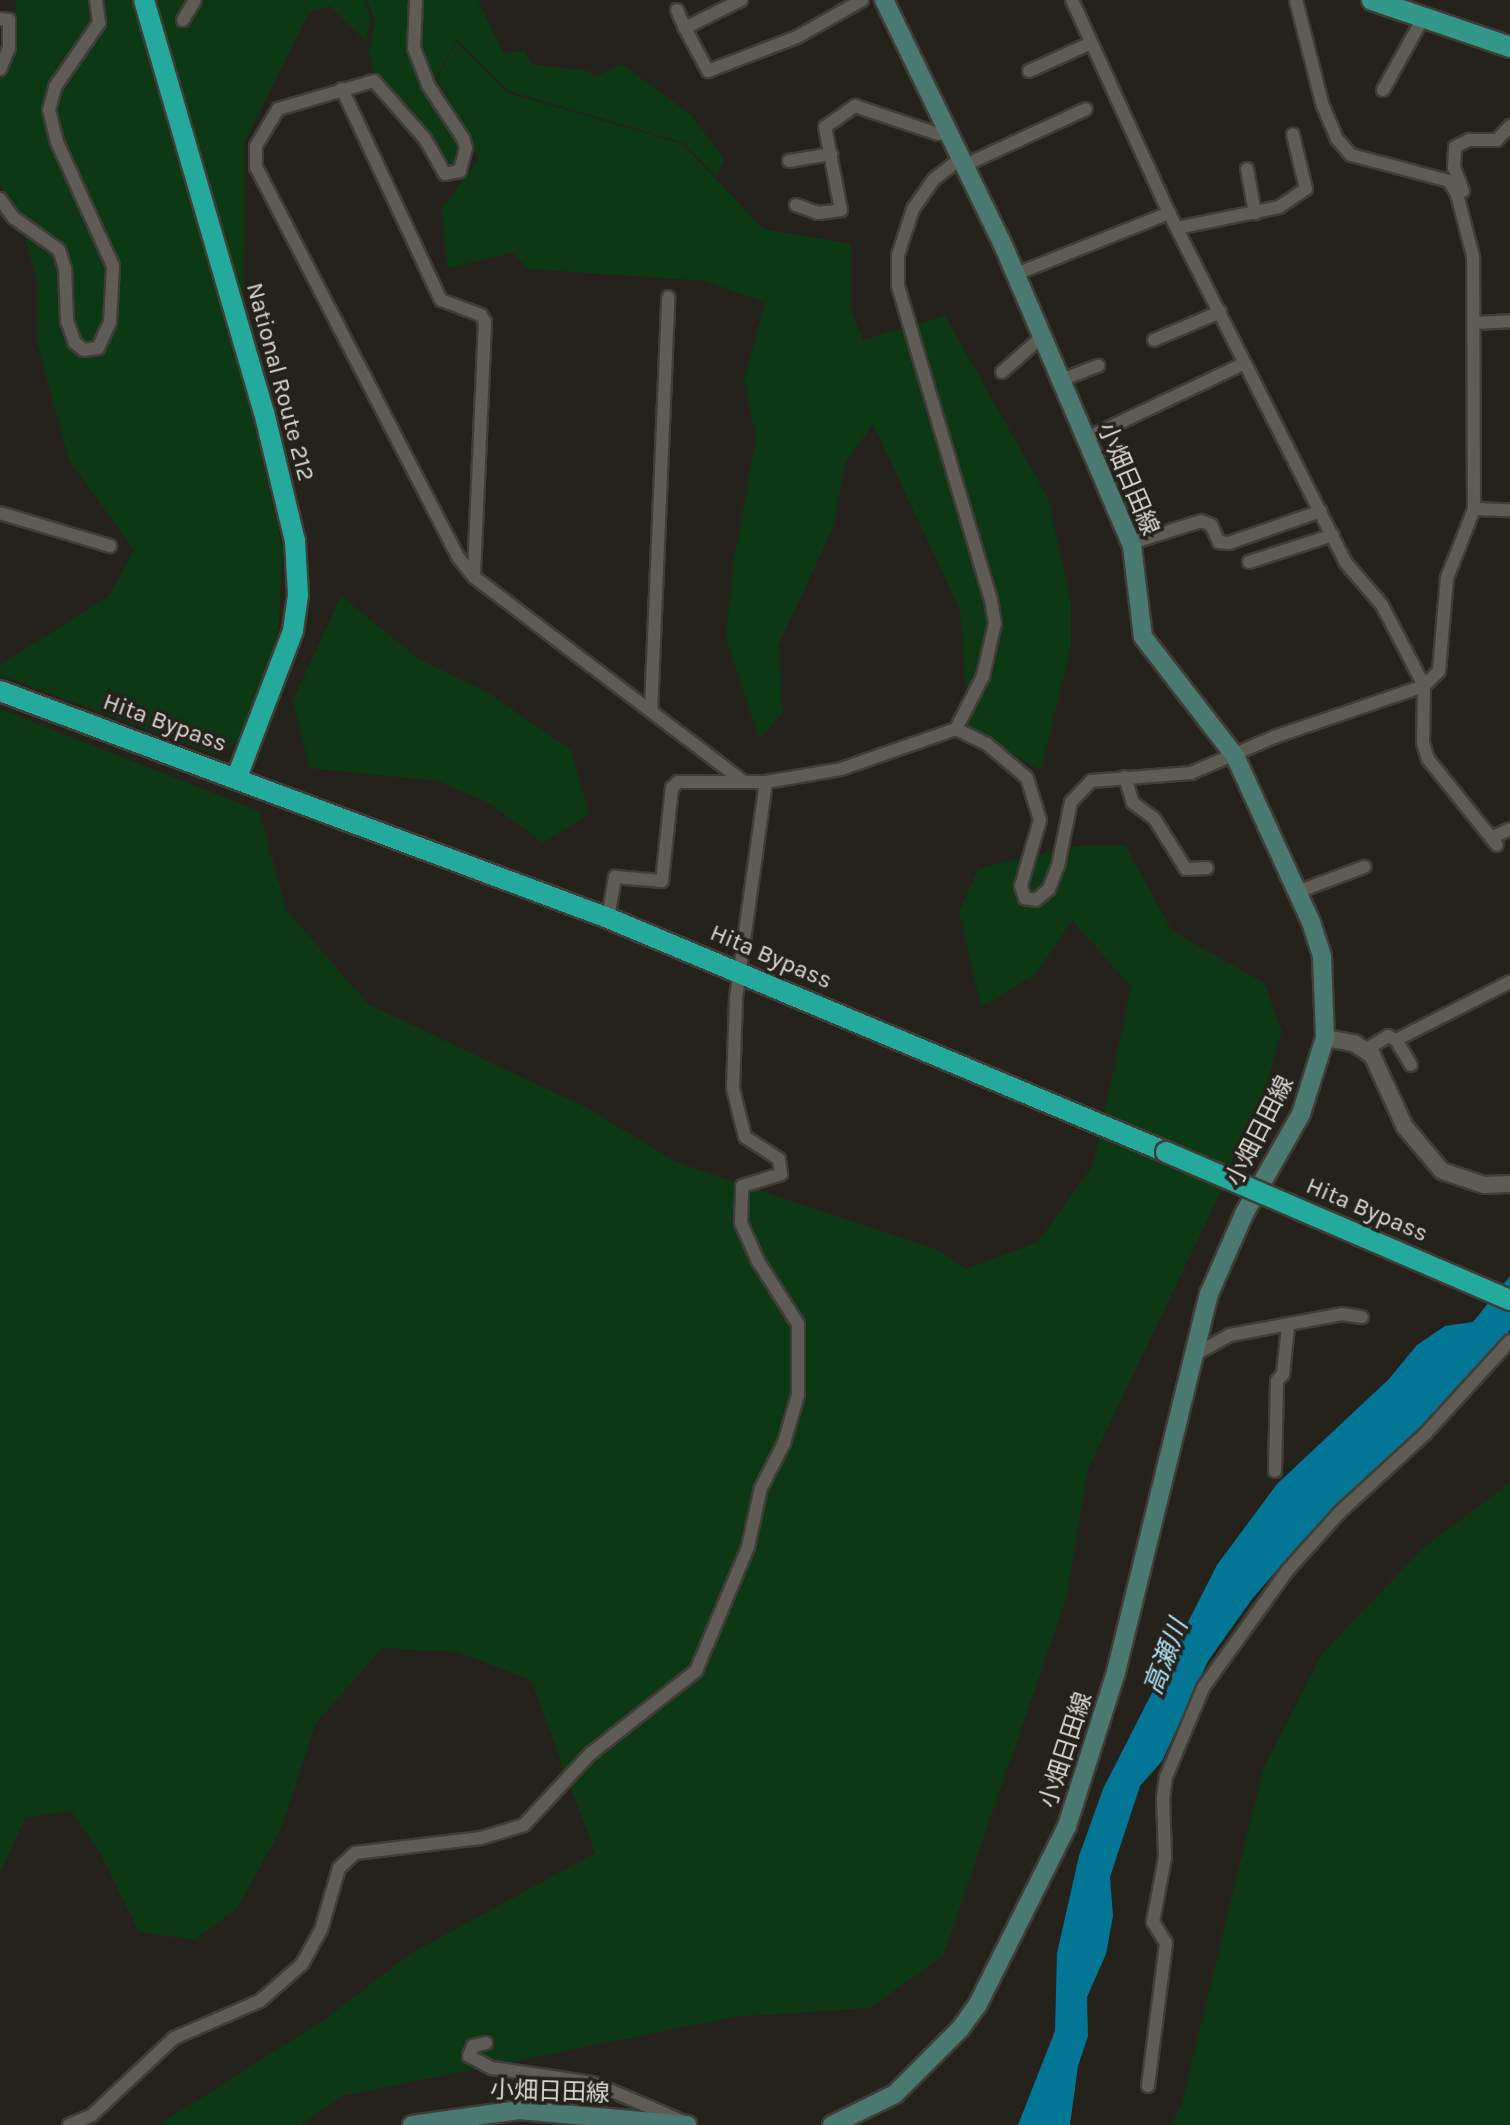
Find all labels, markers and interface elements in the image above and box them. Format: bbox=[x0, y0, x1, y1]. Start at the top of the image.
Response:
street label: National Route 212 bbox=[240, 280, 320, 484]
street label: 小畑日田線 bbox=[1091, 418, 1165, 540]
street label: Hita Bypass bbox=[99, 687, 231, 759]
street label: Hita Bypass bbox=[706, 918, 836, 996]
street label: 小畑日田線 bbox=[1220, 1071, 1300, 1191]
street label: Hita Bypass bbox=[1302, 1171, 1432, 1249]
water label: 高瀬川 bbox=[1137, 1615, 1195, 1699]
street label: 小畑日田線 bbox=[1034, 1688, 1098, 1812]
street label: 小畑日田線 bbox=[490, 2076, 610, 2108]

